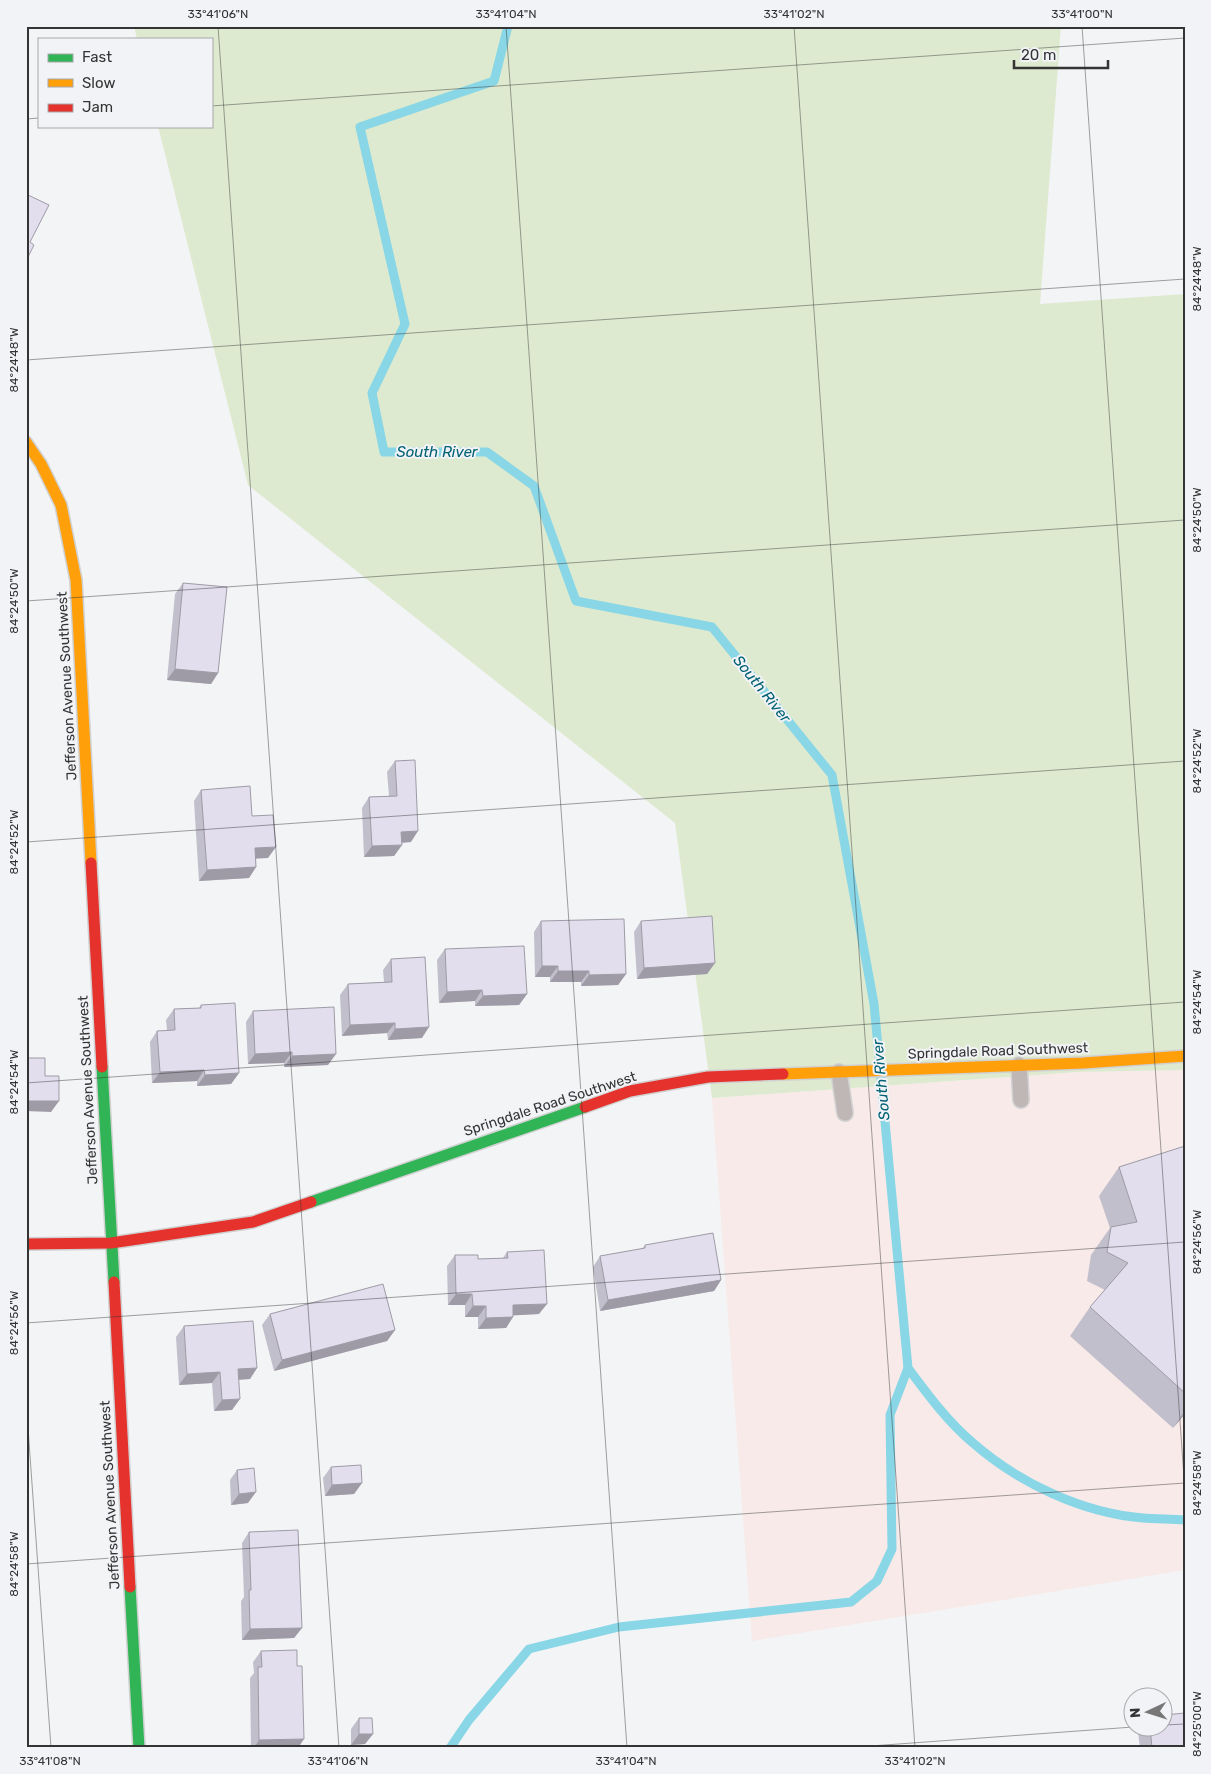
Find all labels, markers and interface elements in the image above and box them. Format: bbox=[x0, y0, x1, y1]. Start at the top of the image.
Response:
text: 33°41'06"N bbox=[188, 7, 248, 21]
text: 33°41'04"N bbox=[475, 7, 537, 21]
text: 33°41'02"N bbox=[763, 7, 825, 21]
text: 33°41'00"N bbox=[1051, 7, 1113, 21]
legend bbox=[38, 38, 212, 128]
scale bar bbox=[1014, 38, 1107, 70]
text: 20 m bbox=[1021, 46, 1056, 64]
text: Fast bbox=[82, 48, 112, 66]
text: Slow bbox=[82, 74, 115, 92]
text: Jam bbox=[82, 98, 113, 116]
text: 84°24'48"W bbox=[1190, 246, 1204, 312]
text: 84°24'48"W bbox=[7, 327, 21, 393]
water label: South River bbox=[396, 443, 479, 461]
text: 84°24'50"W bbox=[1190, 487, 1204, 553]
text: 84°24'50"W bbox=[7, 568, 21, 634]
street label: Jefferson Avenue Southwest bbox=[54, 591, 80, 781]
water label: South River bbox=[729, 652, 795, 727]
text: 84°24'52"W bbox=[1190, 728, 1204, 793]
text: 84°24'52"W bbox=[7, 809, 21, 874]
text: 84°24'54"W bbox=[1190, 969, 1204, 1034]
street label: Jefferson Avenue Southwest bbox=[75, 995, 101, 1185]
water label: South River bbox=[868, 1038, 894, 1121]
street label: Springdale Road Southwest bbox=[908, 1039, 1089, 1063]
text: 84°24'54"W bbox=[7, 1049, 21, 1114]
street label: Springdale Road Southwest bbox=[462, 1068, 639, 1140]
text: 84°24'56"W bbox=[1190, 1209, 1204, 1274]
text: 84°24'56"W bbox=[7, 1290, 21, 1355]
street label: Jefferson Avenue Southwest bbox=[97, 1400, 123, 1590]
text: 84°24'58"W bbox=[1190, 1450, 1204, 1516]
text: 84°24'58"W bbox=[7, 1531, 21, 1597]
north arrow bbox=[1124, 1686, 1174, 1736]
text: 84°25'00"W bbox=[1190, 1691, 1204, 1757]
text: N bbox=[1127, 1707, 1144, 1718]
text: 33°41'08"N bbox=[19, 1754, 81, 1768]
text: 33°41'06"N bbox=[308, 1754, 368, 1768]
text: 33°41'04"N bbox=[595, 1754, 657, 1768]
text: 33°41'02"N bbox=[884, 1754, 946, 1768]

